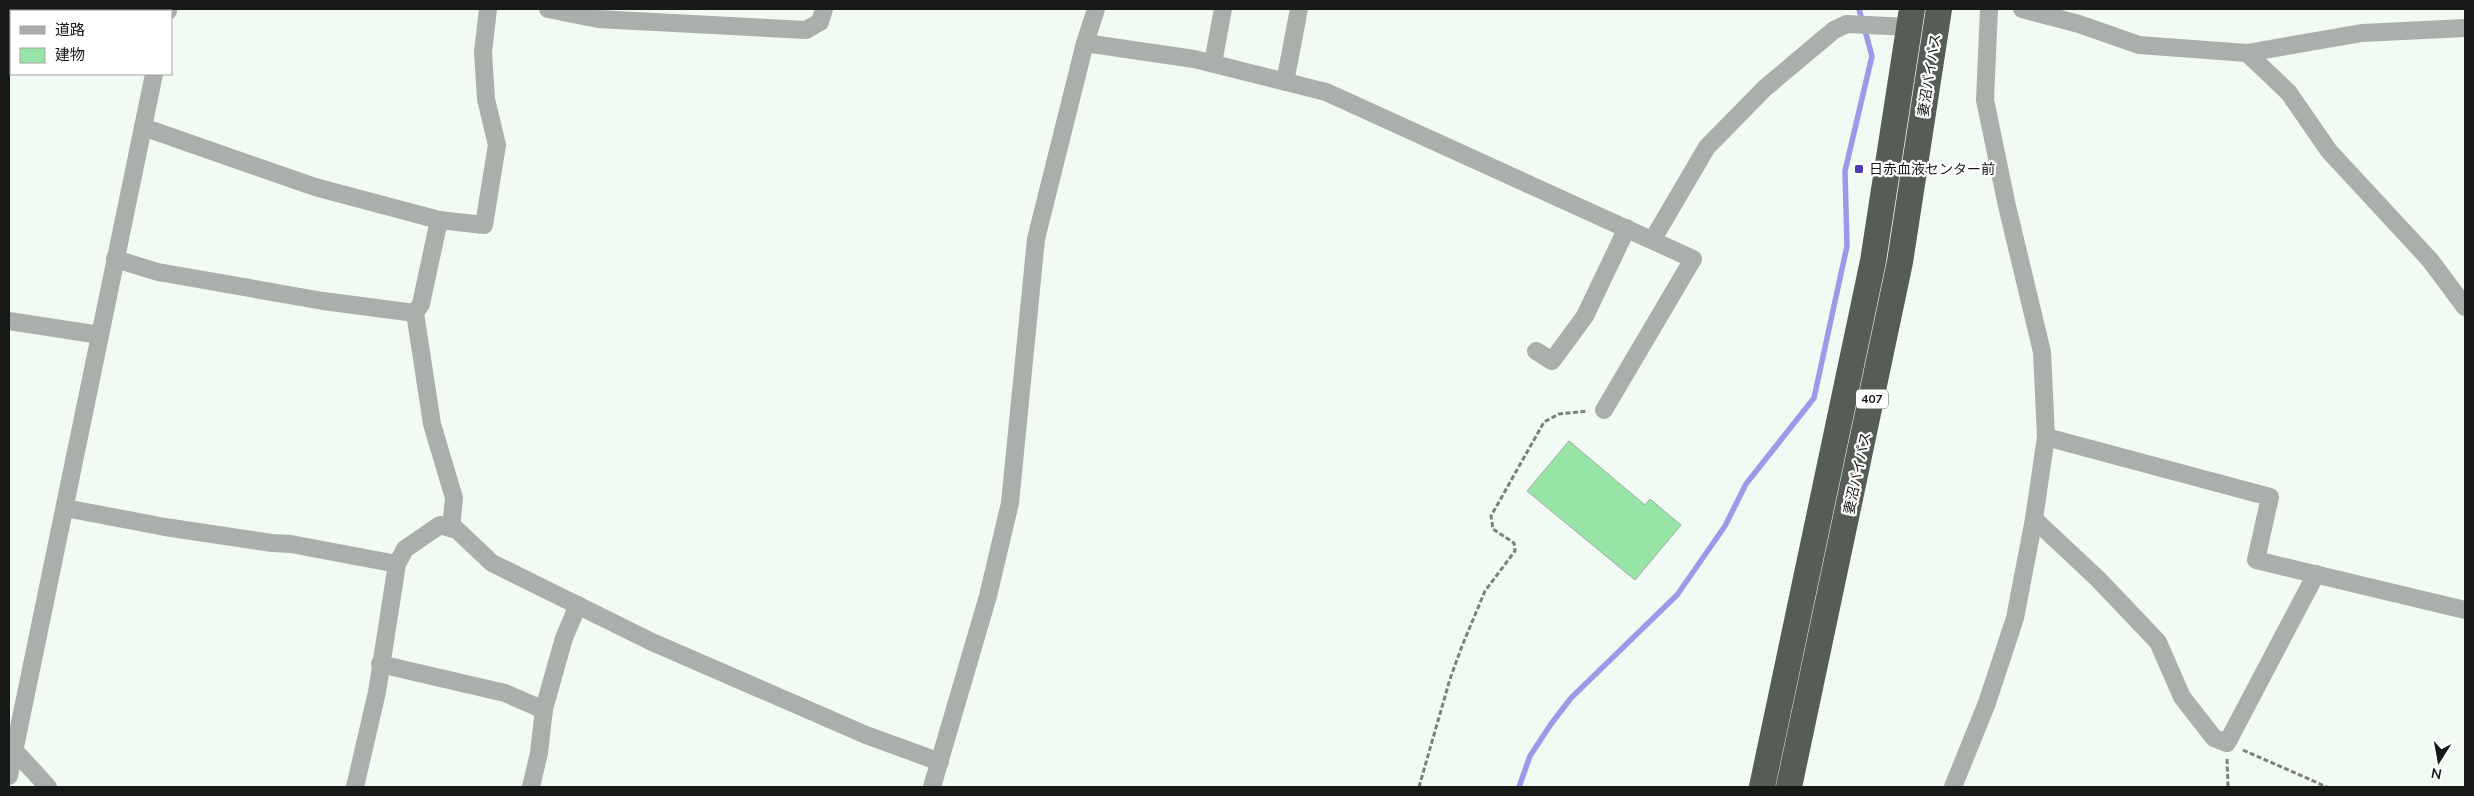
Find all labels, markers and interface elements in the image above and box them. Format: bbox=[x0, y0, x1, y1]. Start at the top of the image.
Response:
legend bbox=[10, 10, 172, 75]
text: 道路 bbox=[55, 20, 85, 40]
street label: 妻沼バイパス bbox=[1914, 32, 1945, 118]
text: 建物 bbox=[55, 45, 85, 65]
place label: 日赤血液センター前 bbox=[1869, 160, 1995, 179]
marker: 日赤血液センター前 bbox=[1853, 163, 1865, 175]
road number: 407 bbox=[1856, 389, 1888, 408]
street label: 妻沼バイパス bbox=[1839, 430, 1875, 516]
north arrow bbox=[2414, 736, 2464, 786]
text: N bbox=[2430, 763, 2444, 784]

